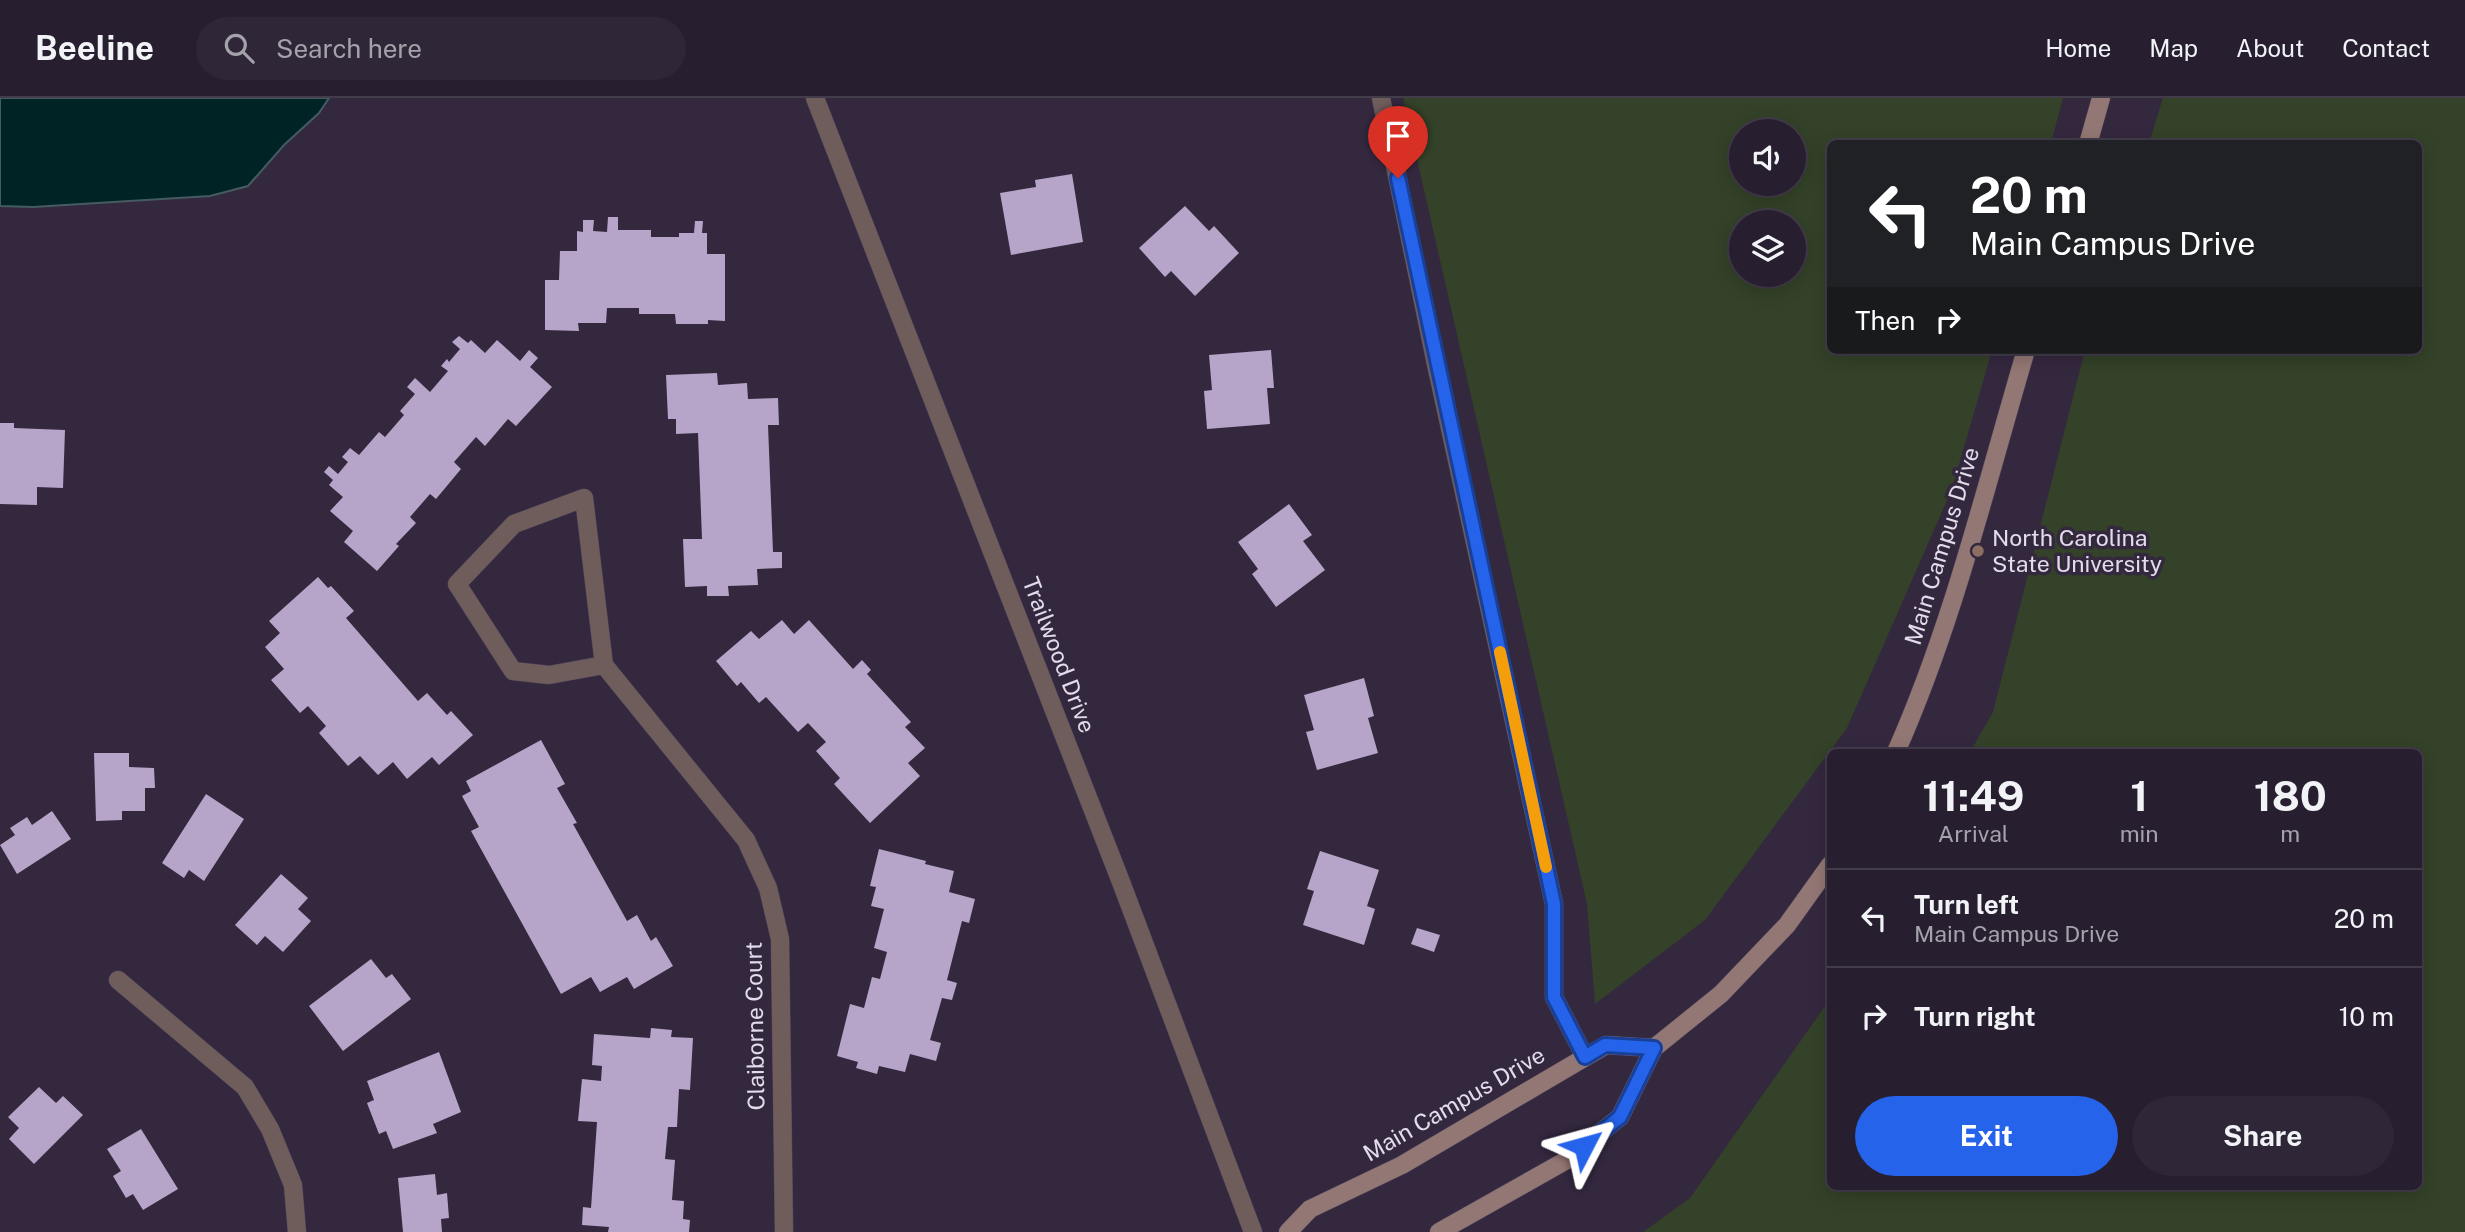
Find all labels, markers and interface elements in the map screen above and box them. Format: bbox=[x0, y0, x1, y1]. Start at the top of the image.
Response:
search box bbox=[196, 17, 686, 80]
text: Beeline bbox=[35, 29, 154, 67]
icon: search bbox=[220, 29, 258, 67]
text: Search here bbox=[276, 33, 422, 64]
text: Home bbox=[2045, 34, 2111, 62]
text: Map bbox=[2149, 34, 2198, 62]
text: About bbox=[2236, 34, 2304, 62]
text: Contact bbox=[2342, 34, 2430, 62]
pin bbox=[1368, 106, 1428, 178]
icon: arrive bbox=[1379, 117, 1417, 155]
map controls bbox=[1729, 119, 1806, 287]
button: sound bbox=[1729, 119, 1806, 196]
text: 20 m bbox=[1970, 166, 2088, 224]
icon: left bbox=[1855, 168, 1946, 259]
button: layers bbox=[1729, 210, 1806, 287]
text: Main Campus Drive bbox=[1970, 225, 2256, 262]
icon: right bbox=[1929, 301, 1967, 339]
text: Then bbox=[1855, 305, 1915, 336]
street label: Main Campus Drive bbox=[1899, 444, 1984, 648]
place label: North Carolina State University bbox=[1992, 524, 2162, 577]
marker: North Carolina State University bbox=[1970, 543, 1986, 559]
street label: Trailwood Drive bbox=[1017, 573, 1102, 736]
text: 11:49 bbox=[1922, 771, 2025, 820]
text: 1 bbox=[2130, 771, 2148, 820]
text: 180 bbox=[2254, 771, 2327, 820]
text: Arrival bbox=[1938, 820, 2009, 847]
text: min bbox=[2120, 820, 2159, 847]
text: m bbox=[2280, 820, 2300, 847]
text: Turn left bbox=[1914, 889, 2019, 920]
icon: left bbox=[1855, 899, 1893, 937]
text: 20 m bbox=[2334, 903, 2394, 934]
text: Main Campus Drive bbox=[1914, 920, 2119, 947]
street label: Claiborne Court bbox=[740, 941, 769, 1111]
icon: right bbox=[1855, 997, 1893, 1035]
text: Turn right bbox=[1914, 1001, 2036, 1032]
text: 10 m bbox=[2339, 1001, 2394, 1032]
street label: Main Campus Drive bbox=[1358, 1041, 1549, 1167]
button: Exit bbox=[1855, 1096, 2118, 1176]
button: Share bbox=[2132, 1096, 2394, 1176]
position arrow bbox=[1547, 1109, 1621, 1183]

